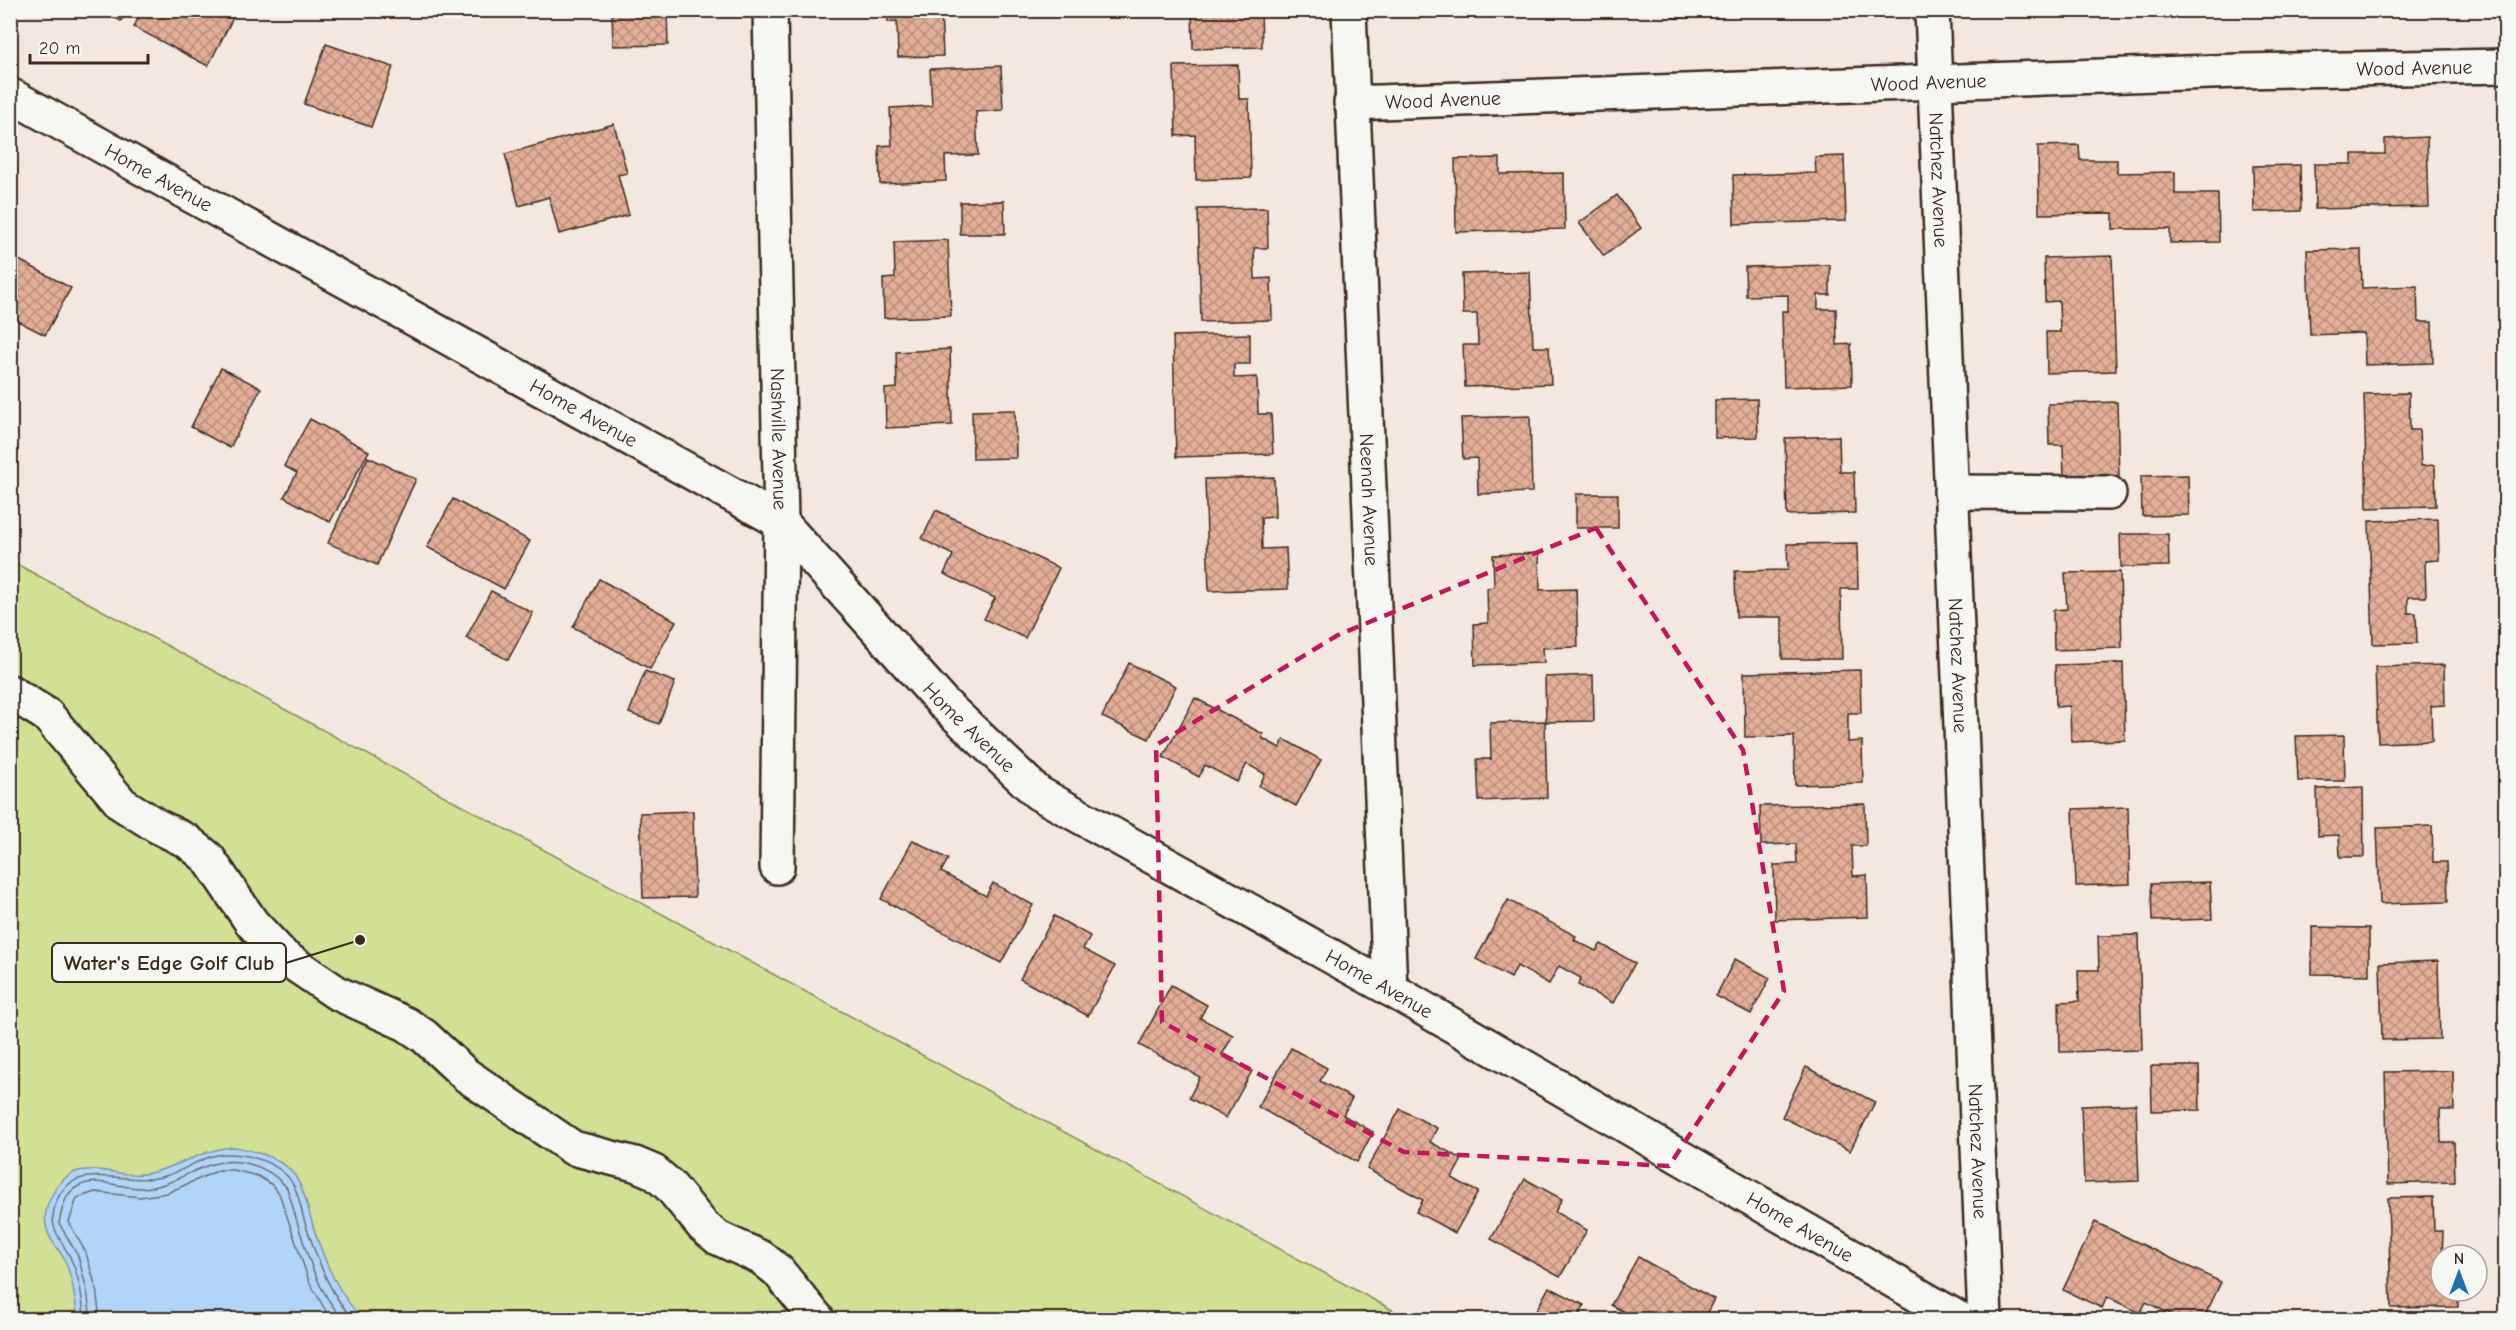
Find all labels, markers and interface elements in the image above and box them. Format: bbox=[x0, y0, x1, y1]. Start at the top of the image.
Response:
scale bar bbox=[30, 27, 148, 65]
text: 20 m bbox=[39, 38, 80, 59]
street label: Wood Avenue bbox=[2356, 55, 2473, 80]
street label: Wood Avenue bbox=[1870, 69, 1987, 96]
street label: Wood Avenue bbox=[1385, 86, 1501, 113]
street label: Natchez Avenue bbox=[1925, 112, 1953, 248]
street label: Home Avenue bbox=[101, 138, 216, 216]
street label: Nashville Avenue bbox=[766, 368, 792, 510]
street label: Home Avenue bbox=[526, 374, 642, 452]
street label: Neenah Avenue bbox=[1355, 433, 1384, 566]
street label: Natchez Avenue bbox=[1944, 597, 1973, 734]
street label: Home Avenue bbox=[918, 678, 1020, 777]
callout: Water's Edge Golf Club bbox=[52, 943, 286, 982]
street label: Home Avenue bbox=[1322, 944, 1437, 1023]
text: Water's Edge Golf Club bbox=[64, 951, 274, 975]
street label: Natchez Avenue bbox=[1964, 1083, 1992, 1219]
street label: Home Avenue bbox=[1743, 1187, 1857, 1267]
north arrow bbox=[2429, 1243, 2489, 1303]
text: N bbox=[2454, 1250, 2464, 1268]

